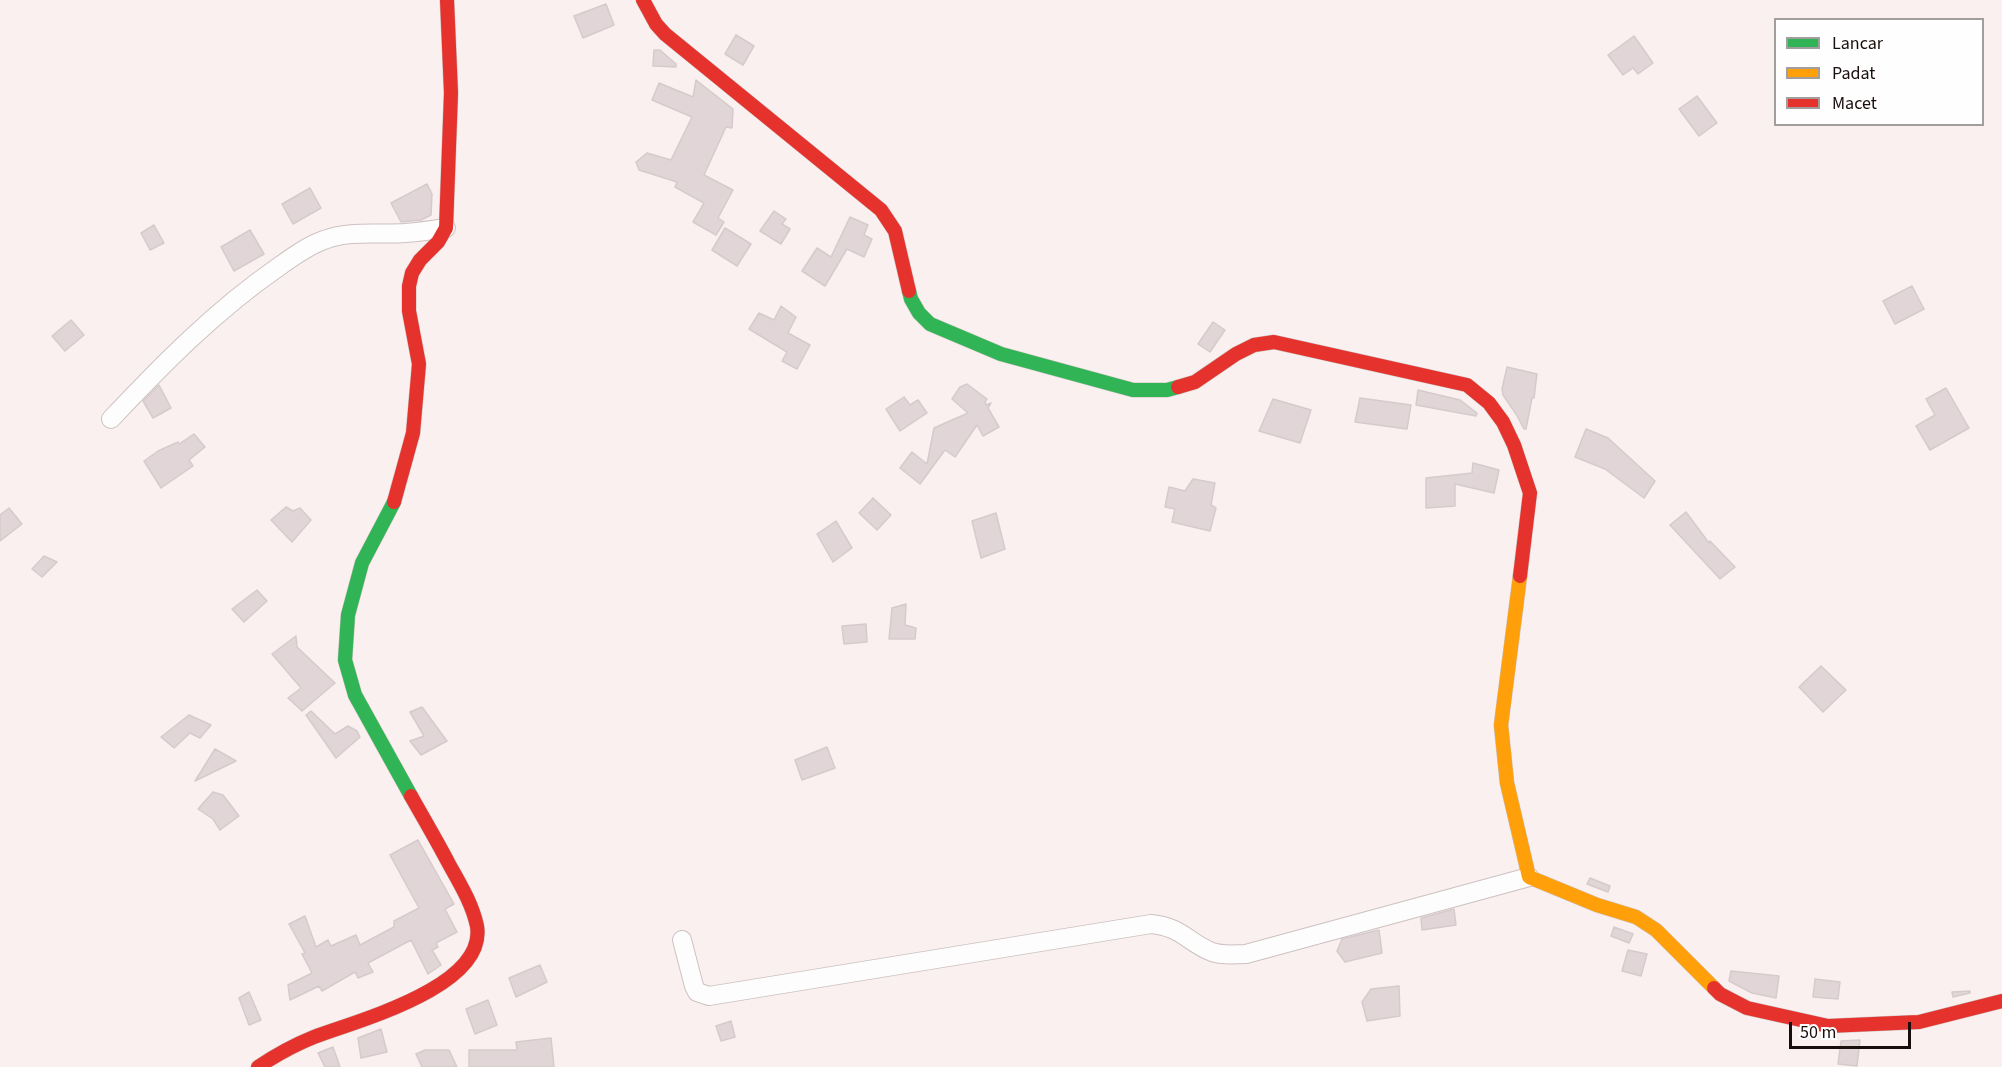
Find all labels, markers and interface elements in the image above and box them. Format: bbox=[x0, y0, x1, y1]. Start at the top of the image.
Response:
legend bbox=[1774, 18, 1984, 126]
text: Lancar bbox=[1832, 31, 1883, 56]
text: Padat bbox=[1832, 61, 1875, 86]
text: Macet bbox=[1832, 91, 1877, 116]
scale bar bbox=[1792, 1010, 1914, 1048]
text: 50 m bbox=[1800, 1020, 1836, 1045]

